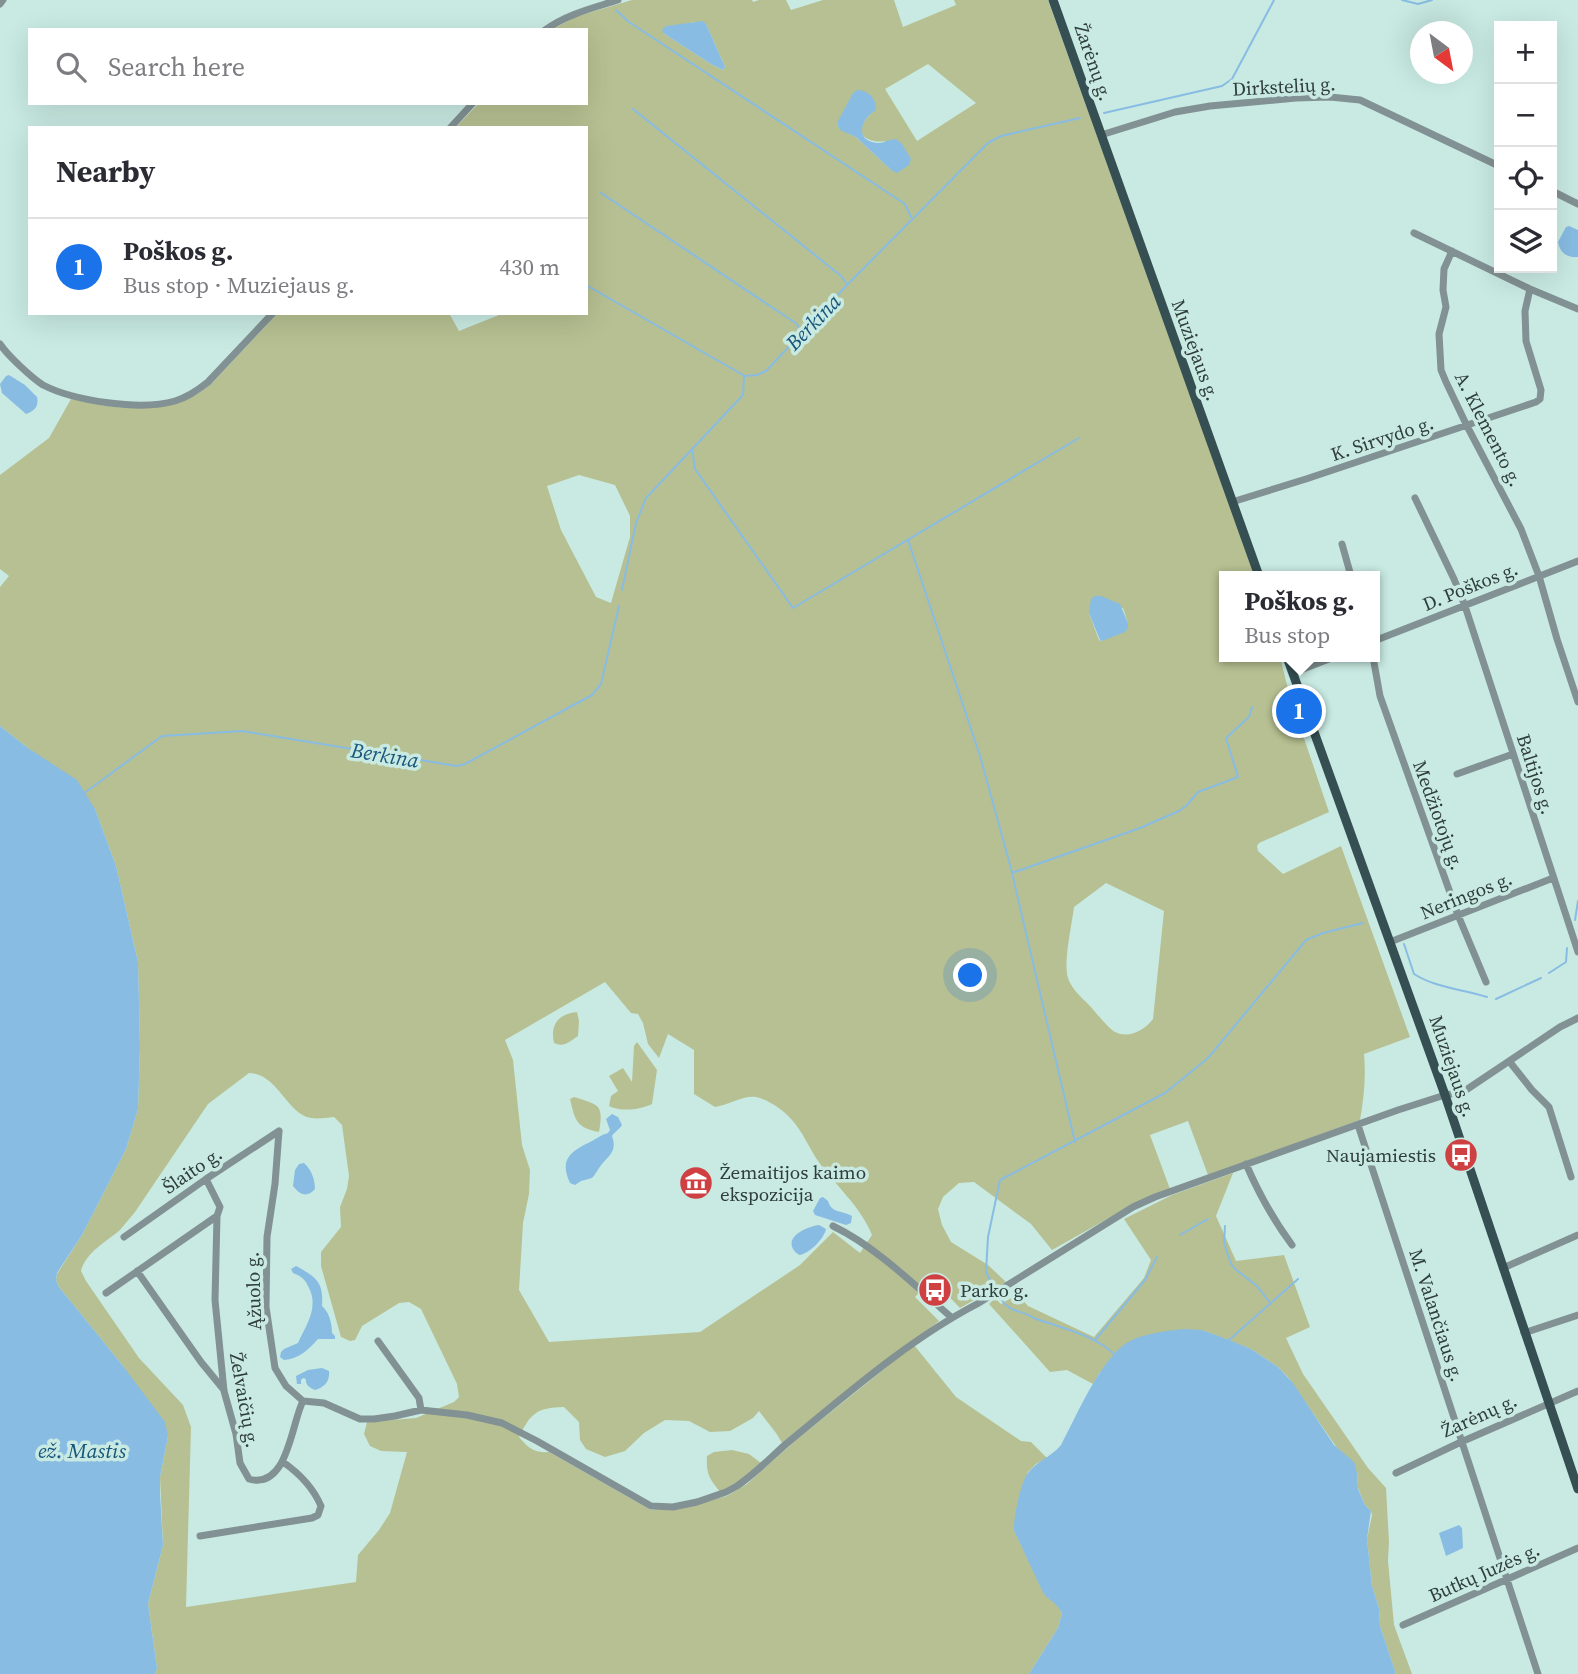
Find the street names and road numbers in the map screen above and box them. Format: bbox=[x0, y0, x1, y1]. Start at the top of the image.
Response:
street label: Žarėnų g. bbox=[1069, 20, 1119, 104]
street label: Dirkstelių g. bbox=[1232, 70, 1336, 102]
street label: Muziejaus g. bbox=[1166, 296, 1226, 404]
street label: A. Klemento g. bbox=[1449, 367, 1529, 491]
street label: K. Sirvydo g. bbox=[1327, 409, 1437, 467]
street label: D. Poškos g. bbox=[1418, 555, 1522, 617]
street label: Baltijos g. bbox=[1511, 730, 1561, 818]
street label: Medžiotojų g. bbox=[1407, 757, 1471, 873]
street label: Neringos g. bbox=[1416, 865, 1516, 925]
street label: Muziejaus g. bbox=[1423, 1012, 1483, 1120]
street label: Šlaito g. bbox=[157, 1141, 227, 1199]
street label: M. Valančiaus g. bbox=[1403, 1245, 1471, 1385]
street label: Ąžuolo g. bbox=[239, 1251, 267, 1331]
street label: Želvaičių g. bbox=[224, 1350, 266, 1450]
street label: Žarėnų g. bbox=[1437, 1387, 1521, 1443]
street label: Butkų Juzės g. bbox=[1424, 1536, 1544, 1608]

